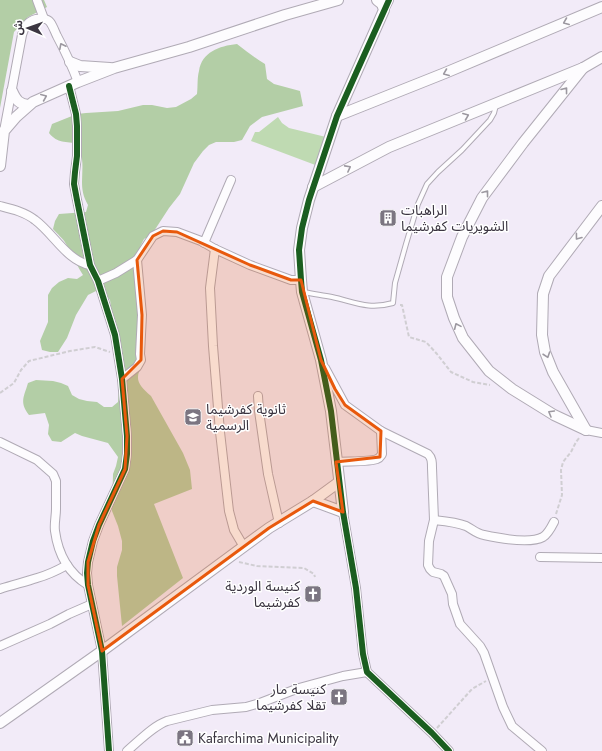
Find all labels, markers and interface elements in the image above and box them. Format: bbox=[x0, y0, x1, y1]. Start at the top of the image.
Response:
north arrow bbox=[8, 8, 48, 48]
one-way arrow bbox=[562, 17, 570, 25]
text: ش bbox=[10, 20, 26, 35]
one-way arrow bbox=[60, 43, 67, 50]
one-way arrow bbox=[443, 68, 450, 76]
one-way arrow bbox=[561, 87, 568, 94]
one-way arrow bbox=[39, 94, 47, 102]
one-way arrow bbox=[463, 112, 470, 120]
one-way arrow bbox=[343, 166, 351, 173]
one-way arrow bbox=[481, 191, 488, 198]
place label: الراهبات الشويريات كفرشيما bbox=[401, 200, 508, 236]
building icon: الراهبات الشويريات كفرشيما bbox=[378, 208, 398, 228]
one-way arrow bbox=[576, 233, 583, 240]
one-way arrow bbox=[454, 323, 462, 330]
one-way arrow bbox=[542, 352, 551, 359]
place label: ثانوية كفرشيما الرسمية bbox=[206, 399, 286, 435]
school or university icon: ثانوية كفرشيما الرسمية bbox=[183, 407, 203, 427]
one-way arrow bbox=[548, 410, 555, 417]
place label: كنيسة الوردية كفرشيما bbox=[225, 576, 300, 612]
church icon: كنيسة الوردية كفرشيما bbox=[303, 584, 323, 604]
place label: كنيسة مار تقلا كفرشيما bbox=[256, 679, 326, 715]
church icon: كنيسة مار تقلا كفرشيما bbox=[329, 687, 349, 707]
public building icon: Kafarchima Municipality bbox=[175, 728, 195, 748]
place label: Kafarchima Municipality bbox=[198, 728, 339, 748]

